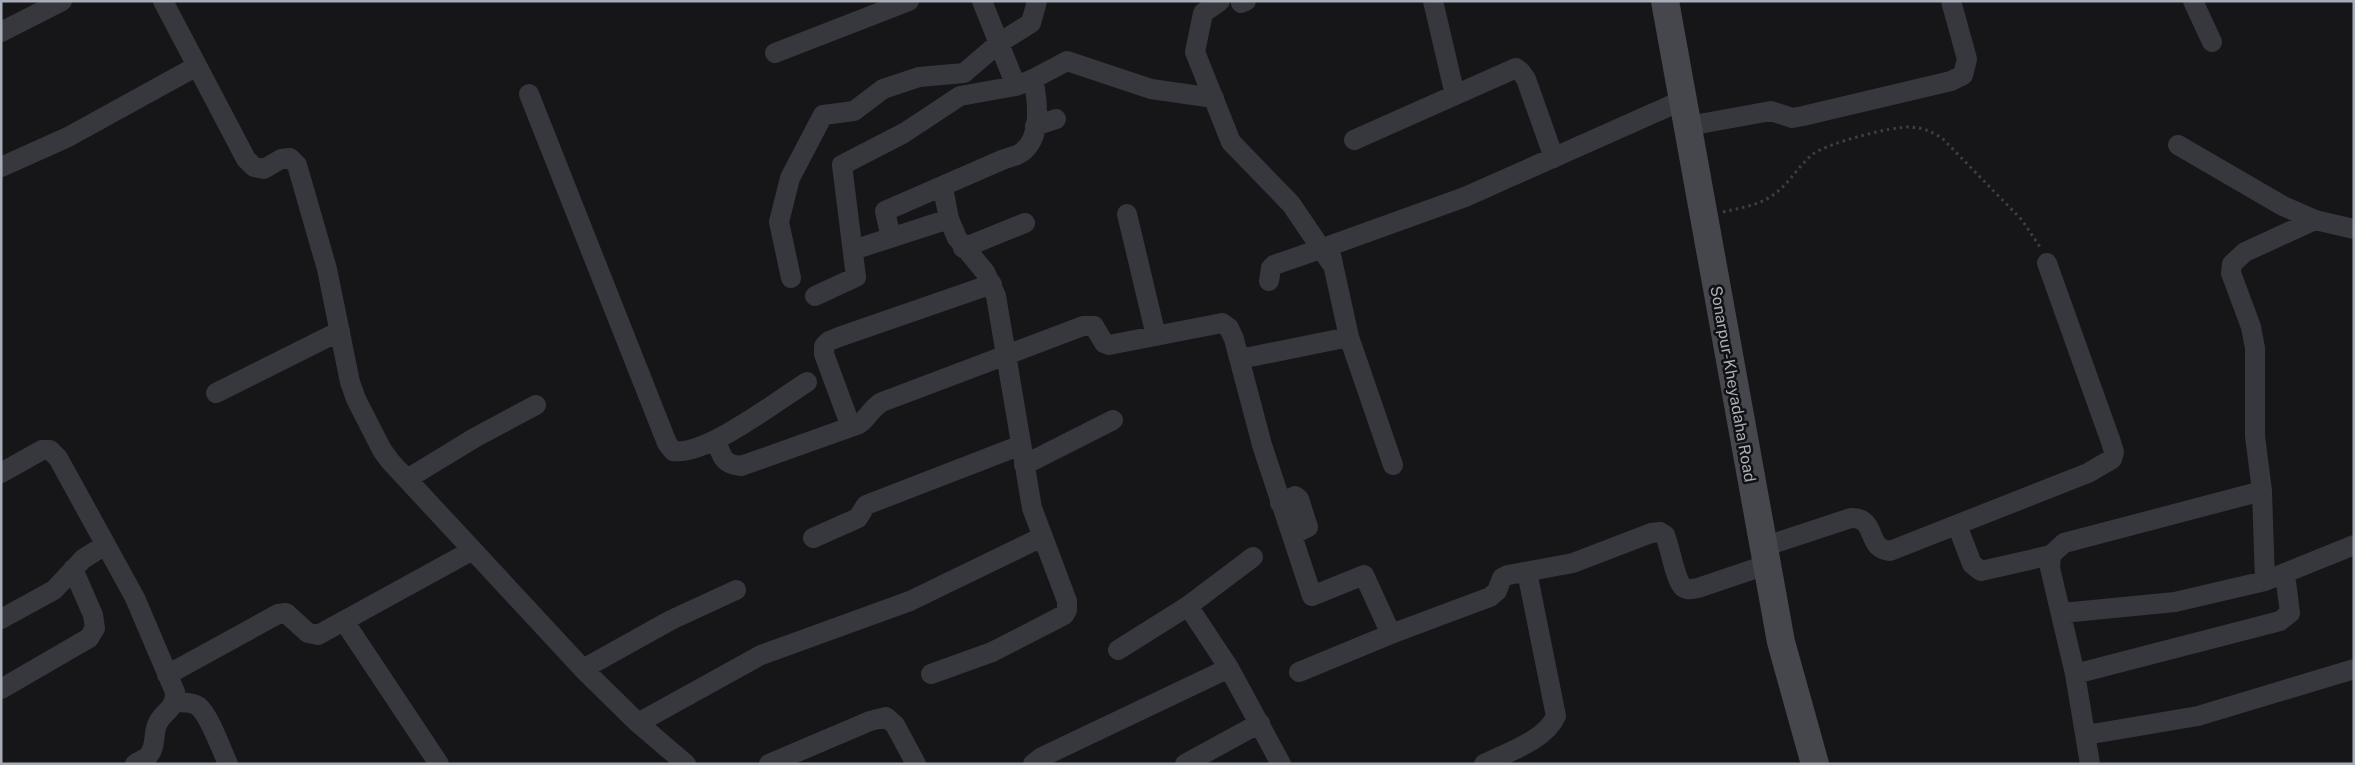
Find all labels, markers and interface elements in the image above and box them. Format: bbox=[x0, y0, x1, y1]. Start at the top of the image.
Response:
street label: Sonarpur-Kheyadaha Road bbox=[1706, 284, 1760, 484]

